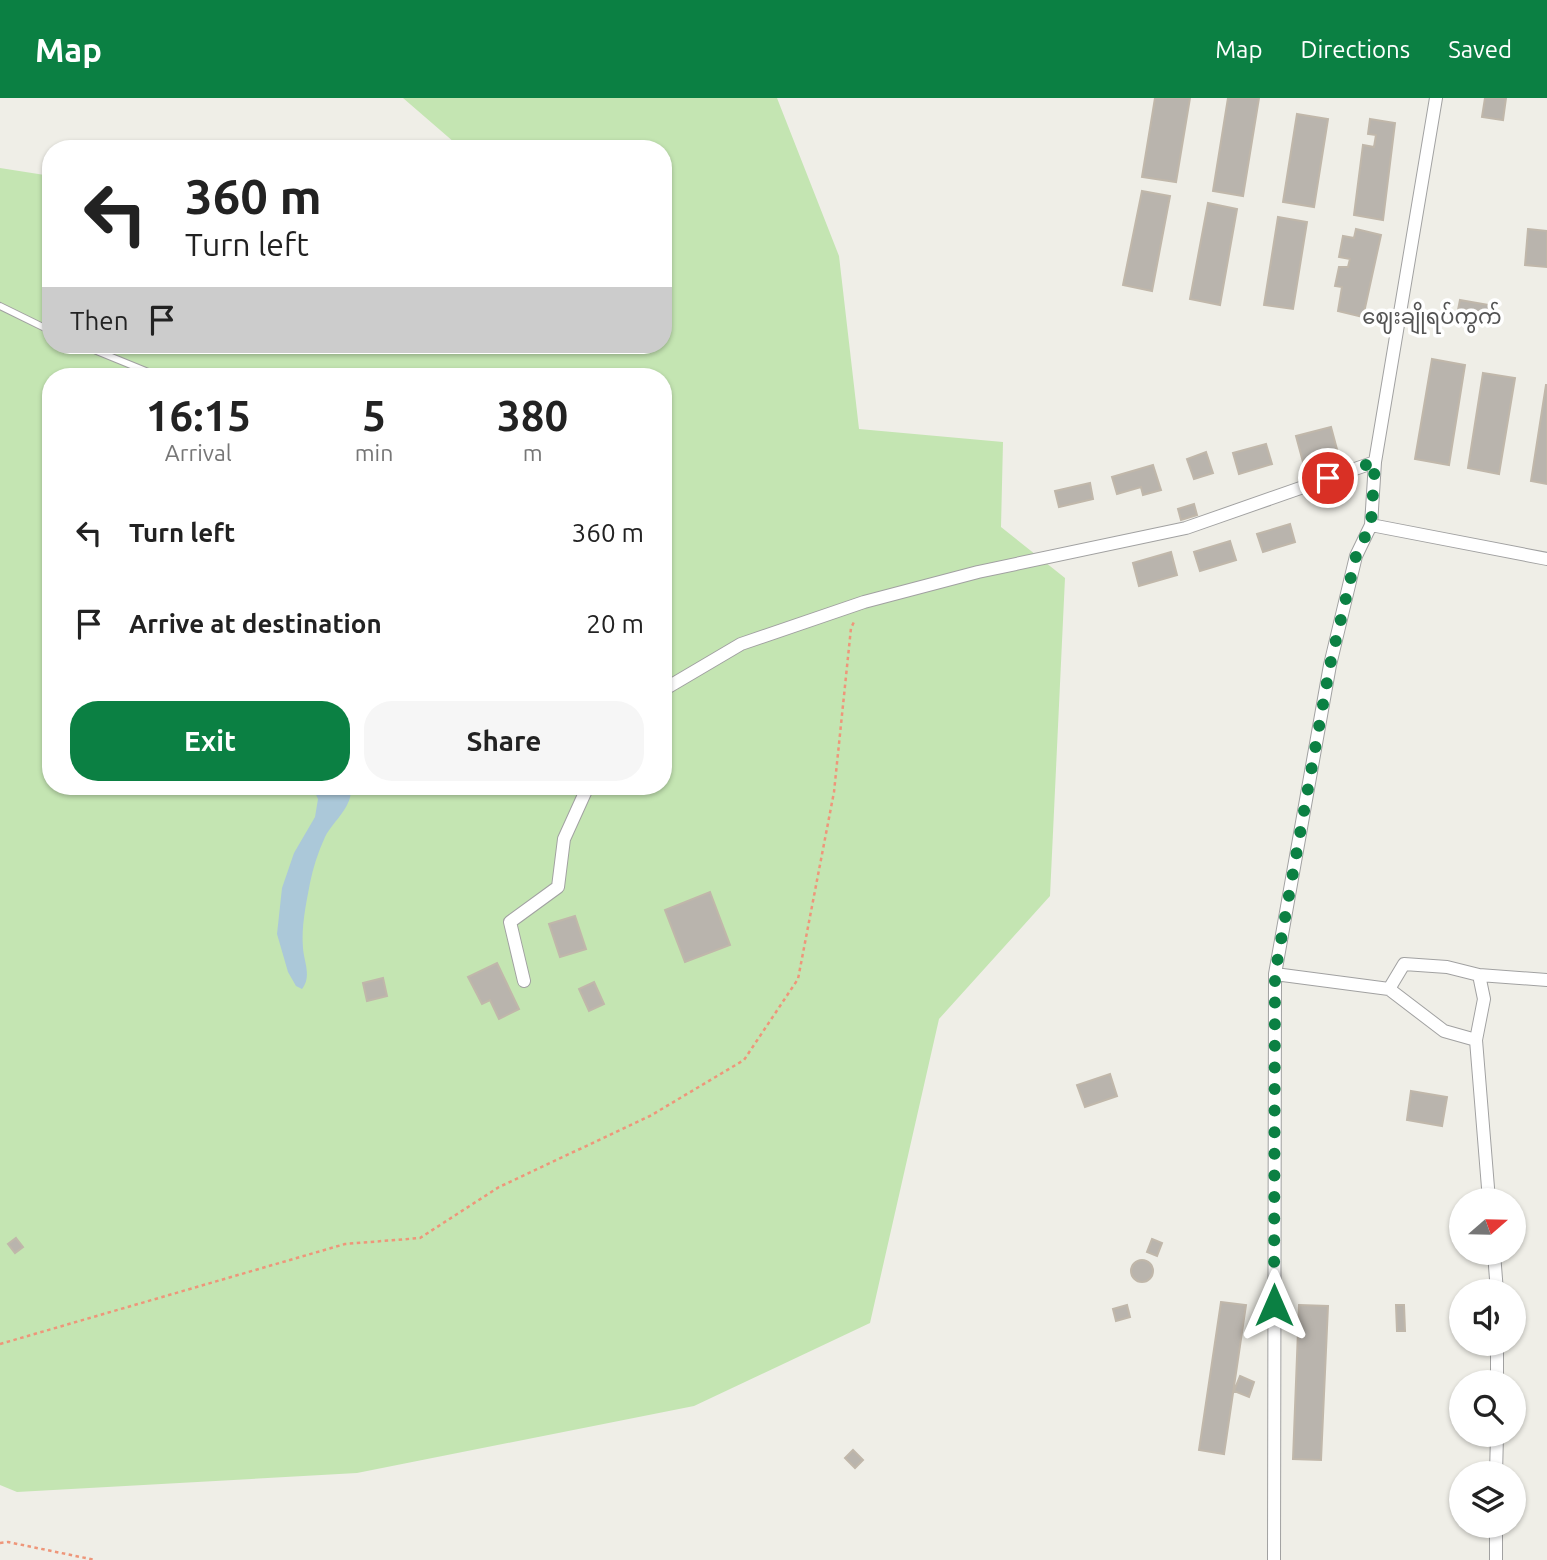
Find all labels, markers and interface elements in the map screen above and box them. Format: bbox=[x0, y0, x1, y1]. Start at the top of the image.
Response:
text: Map bbox=[35, 31, 102, 68]
text: Map bbox=[1215, 36, 1262, 63]
text: Directions bbox=[1300, 36, 1410, 63]
text: Saved bbox=[1448, 36, 1512, 63]
icon: left bbox=[70, 168, 161, 259]
text: 360 m bbox=[185, 168, 322, 223]
text: Turn left bbox=[185, 226, 309, 262]
icon: arrive bbox=[143, 301, 181, 339]
district label: ဈေးချိုရပ်ကွက် bbox=[1362, 301, 1502, 335]
text: Then bbox=[70, 306, 129, 335]
text: 16:15 bbox=[146, 392, 251, 439]
text: 5 bbox=[362, 392, 386, 439]
text: 380 bbox=[497, 392, 568, 439]
text: Arrival bbox=[165, 440, 232, 465]
text: min bbox=[355, 440, 393, 465]
text: m bbox=[523, 440, 543, 465]
pin bbox=[1298, 448, 1358, 508]
icon: arrive bbox=[1309, 459, 1347, 497]
icon: left bbox=[70, 514, 108, 552]
text: Turn left bbox=[129, 518, 235, 547]
text: 360 m bbox=[572, 518, 644, 547]
icon: arrive bbox=[70, 605, 108, 643]
text: Arrive at destination bbox=[129, 609, 382, 638]
text: 20 m bbox=[586, 609, 644, 638]
button: Exit bbox=[70, 701, 350, 781]
button: Share bbox=[364, 701, 644, 781]
north arrow bbox=[1449, 1188, 1526, 1265]
map controls bbox=[1449, 1188, 1526, 1538]
position arrow bbox=[1237, 1268, 1311, 1342]
button: sound bbox=[1449, 1279, 1526, 1356]
button: search bbox=[1449, 1370, 1526, 1447]
button: layers bbox=[1449, 1461, 1526, 1538]

